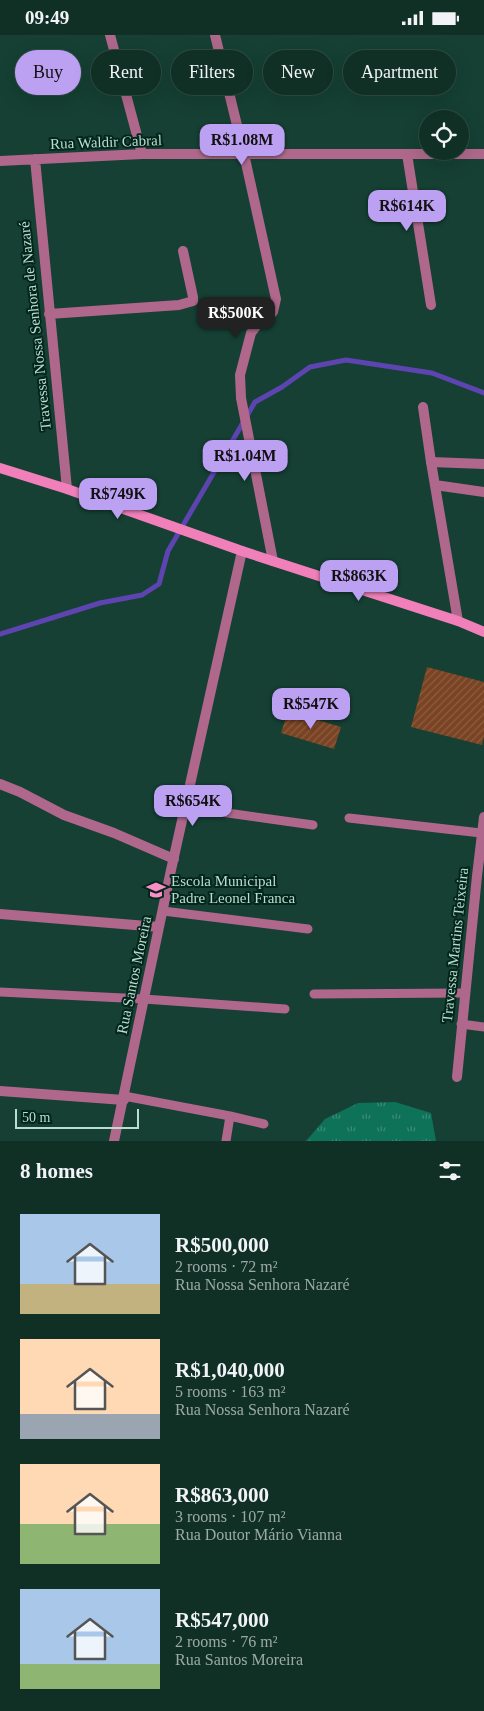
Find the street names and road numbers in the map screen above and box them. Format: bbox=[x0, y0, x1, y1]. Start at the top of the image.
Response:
street label: Rua Waldir Cabral bbox=[50, 132, 162, 152]
street label: Travessa Nossa Senhora de Nazaré bbox=[16, 220, 54, 431]
street label: Travessa Martins Teixeira bbox=[439, 866, 471, 1023]
street label: Rua Santos Moreira bbox=[114, 914, 154, 1035]

